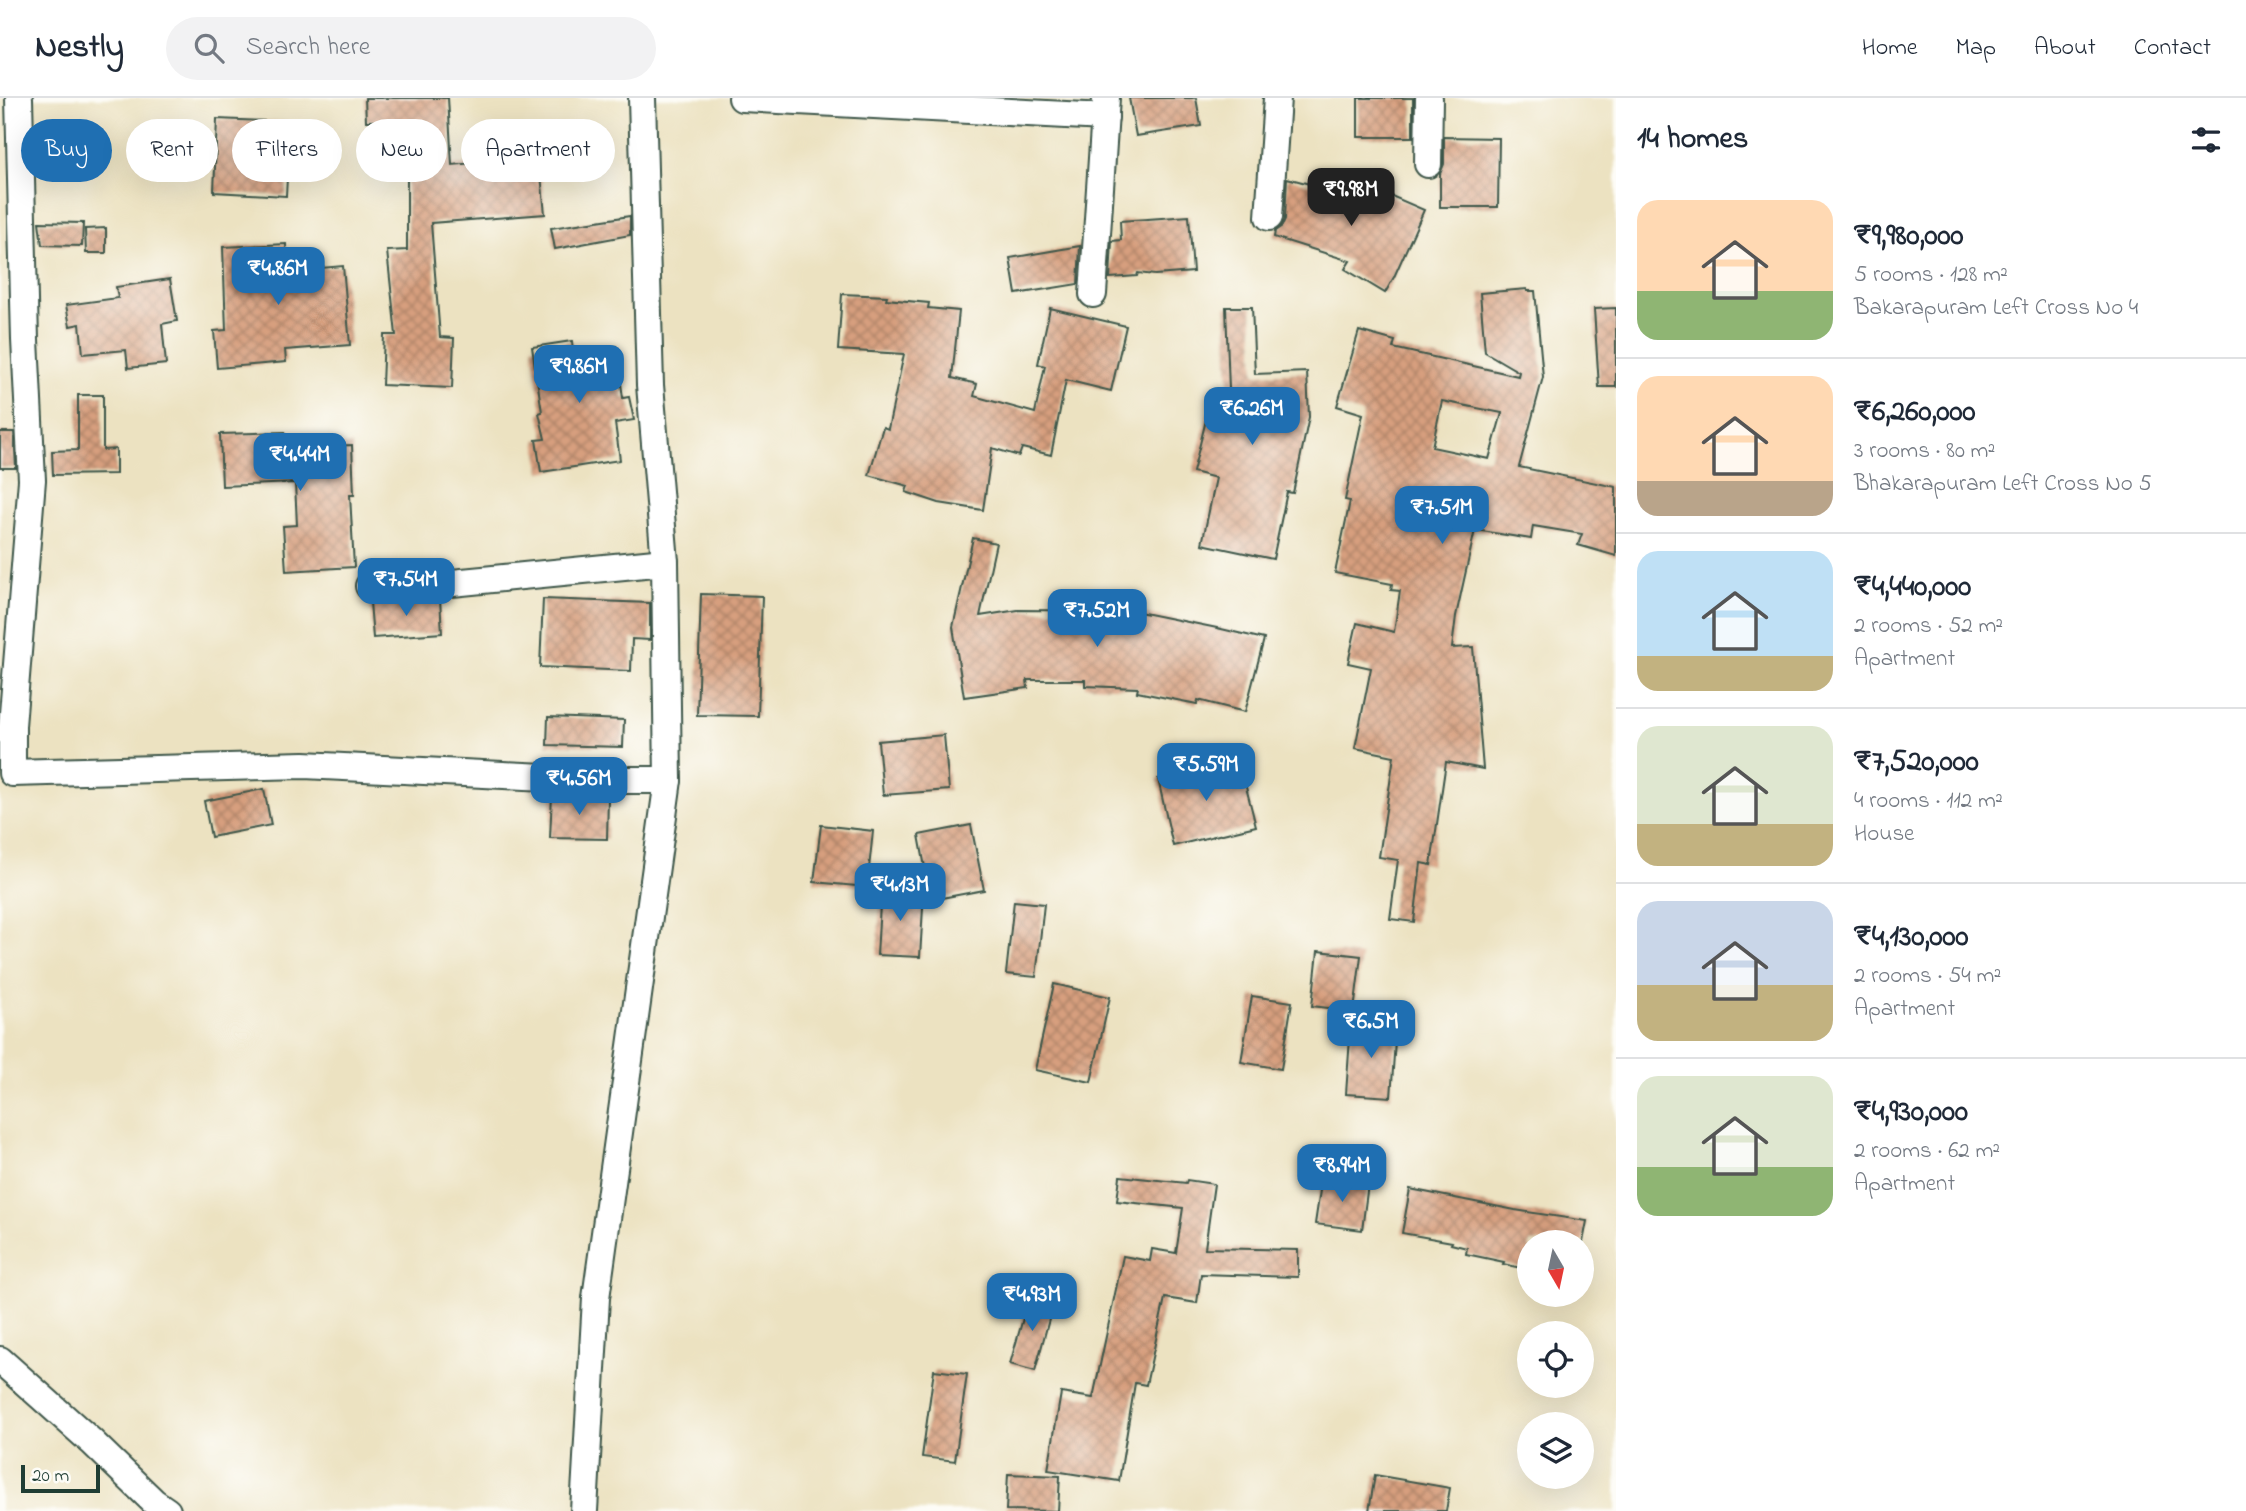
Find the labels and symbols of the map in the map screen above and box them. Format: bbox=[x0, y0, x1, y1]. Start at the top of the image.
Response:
pin: ₹9.98M bbox=[1294, 169, 1408, 228]
pin: ₹4.86M bbox=[221, 248, 335, 307]
pin: ₹9.86M bbox=[522, 345, 636, 405]
pin: ₹6.26M bbox=[1195, 388, 1309, 447]
pin: ₹4.44M bbox=[243, 434, 357, 493]
pin: ₹7.51M bbox=[1385, 486, 1499, 546]
pin: ₹7.54M bbox=[349, 559, 463, 618]
pin: ₹7.52M bbox=[1040, 589, 1154, 649]
pin: ₹5.59M bbox=[1149, 744, 1263, 803]
pin: ₹4.56M bbox=[522, 758, 636, 817]
pin: ₹4.13M bbox=[843, 864, 957, 923]
pin: ₹6.5M bbox=[1322, 1000, 1420, 1060]
pin: ₹8.94M bbox=[1285, 1144, 1399, 1204]
north arrow bbox=[1517, 1230, 1594, 1307]
pin: ₹4.93M bbox=[975, 1274, 1089, 1333]
scale bar bbox=[21, 1462, 100, 1494]

